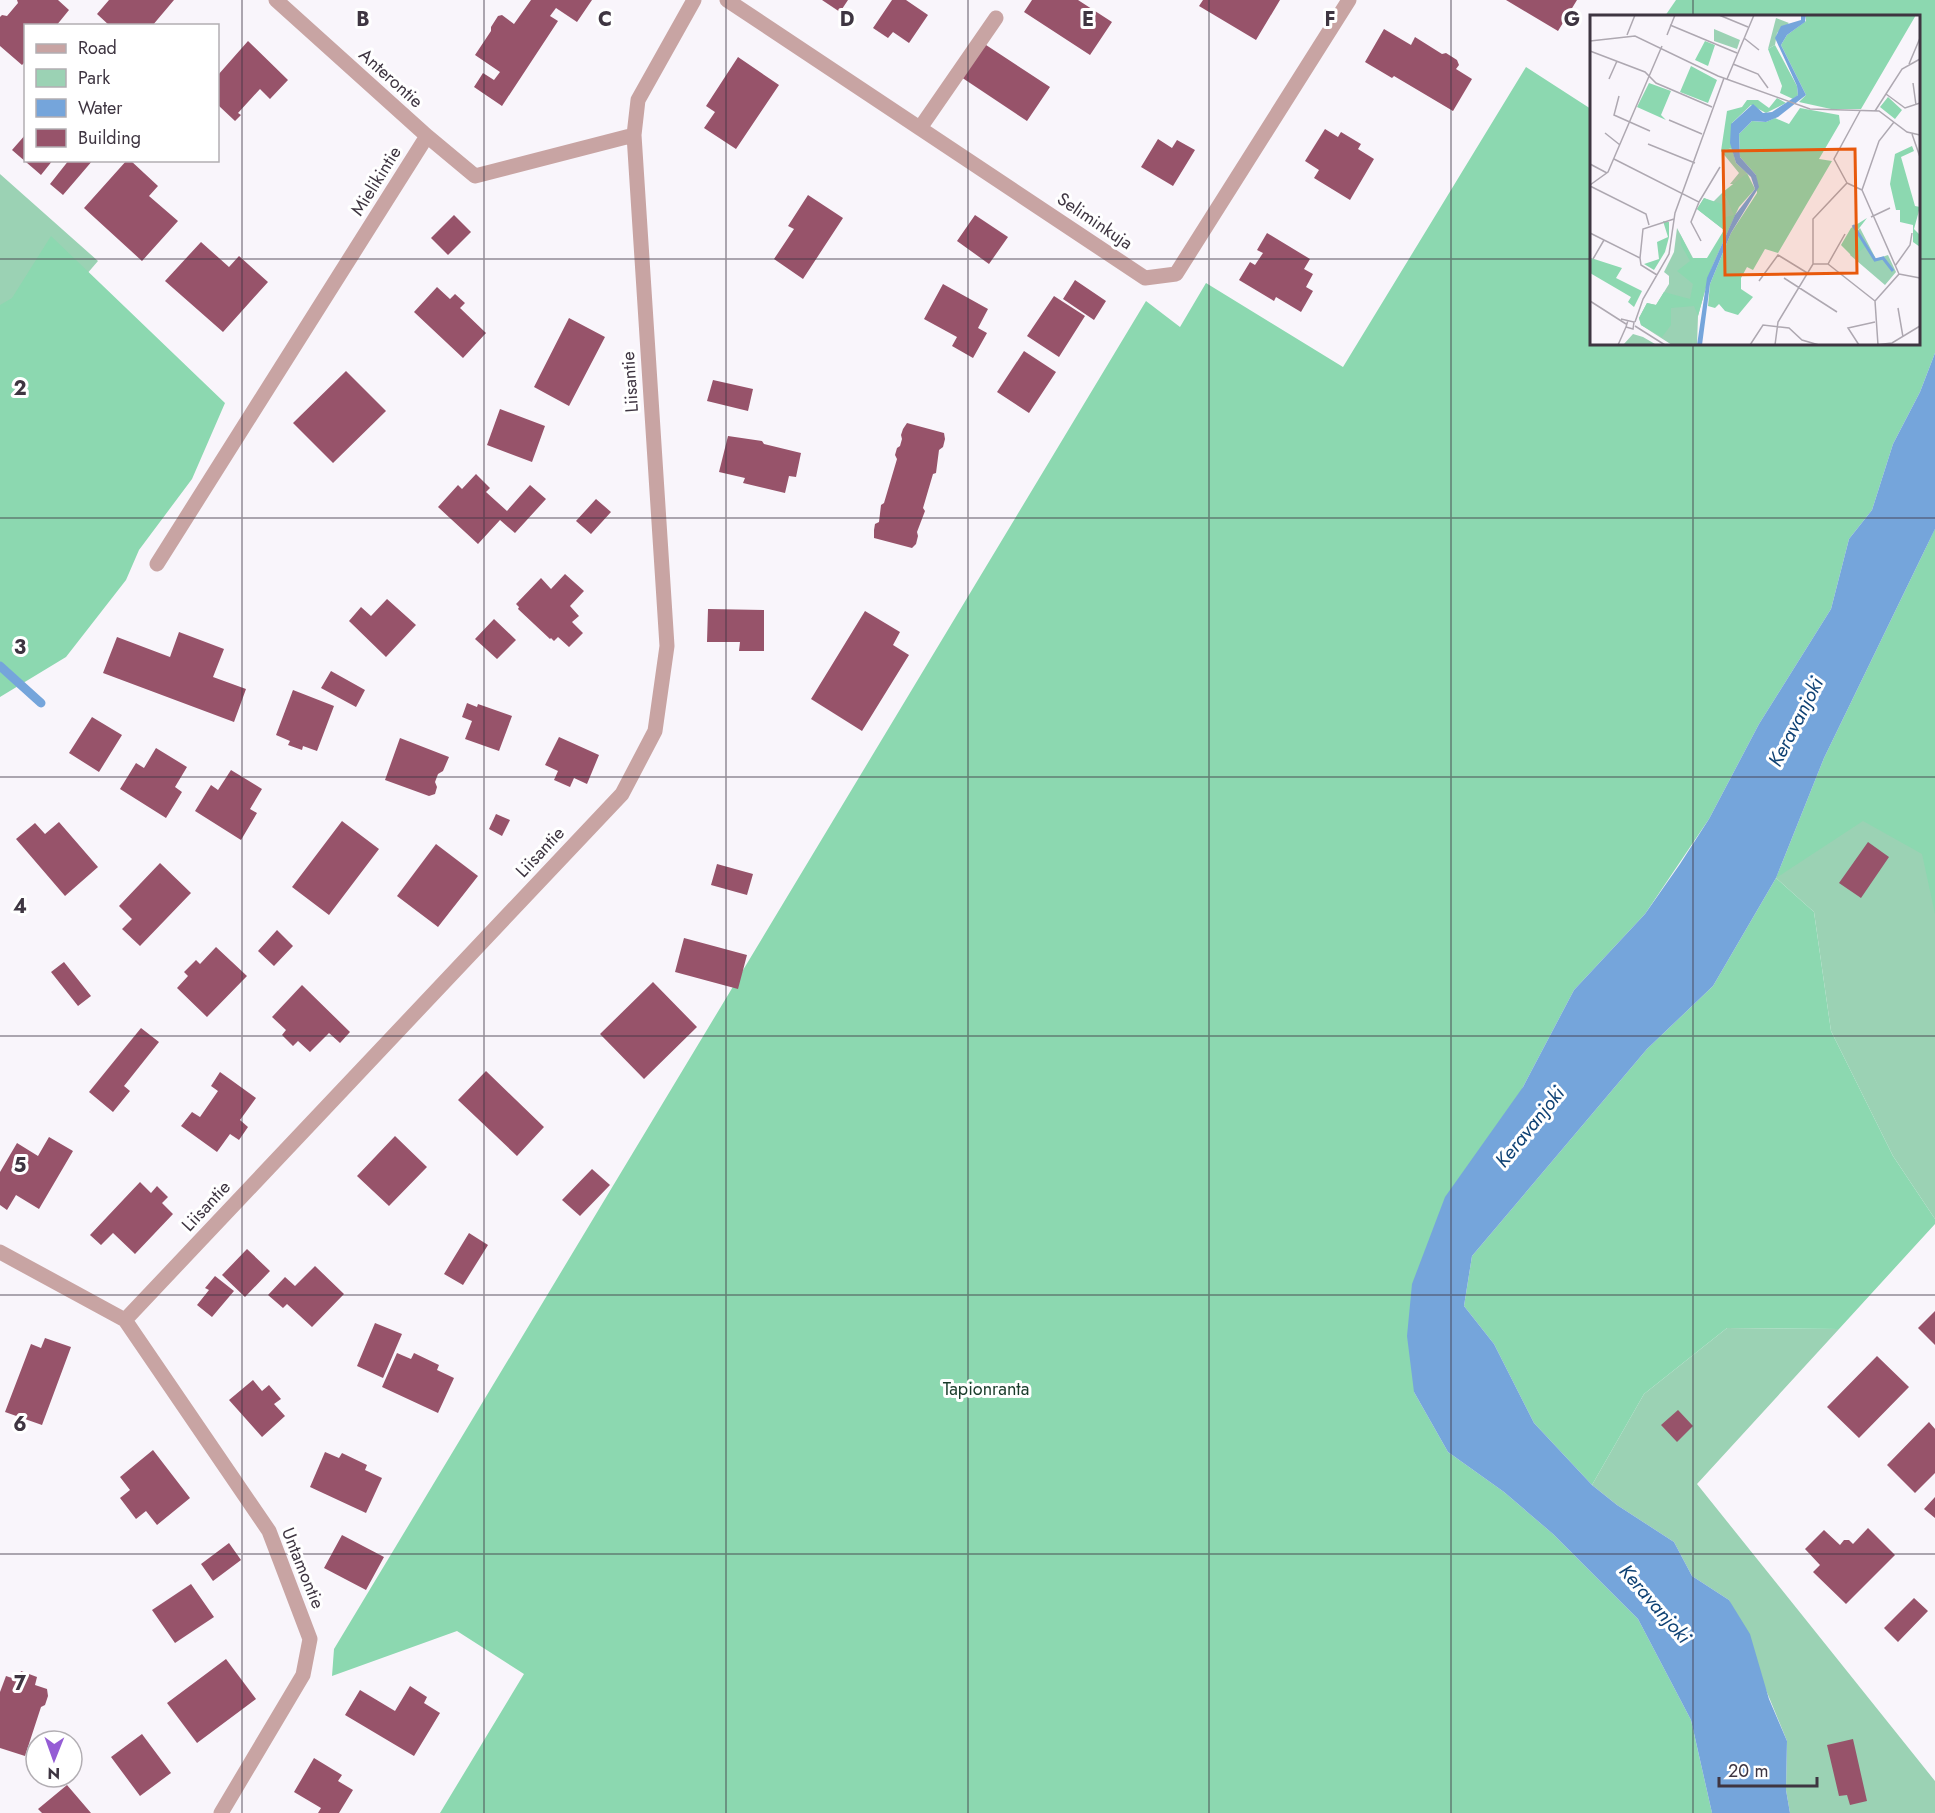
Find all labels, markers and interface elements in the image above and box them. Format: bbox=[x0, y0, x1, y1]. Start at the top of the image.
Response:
text: B bbox=[356, 5, 370, 34]
text: C bbox=[598, 5, 612, 34]
text: D bbox=[840, 5, 854, 34]
text: E bbox=[1082, 5, 1094, 34]
text: F bbox=[1324, 5, 1336, 34]
text: G bbox=[1564, 5, 1580, 34]
inset map bbox=[1590, 15, 1920, 345]
legend bbox=[24, 24, 219, 162]
text: Road bbox=[78, 35, 117, 61]
street label: Anterontie bbox=[353, 42, 429, 114]
text: Park bbox=[78, 65, 110, 91]
text: Water bbox=[78, 95, 123, 121]
text: Building bbox=[78, 125, 141, 151]
street label: Mielikintie bbox=[344, 141, 408, 221]
street label: Seliminkuja bbox=[1052, 186, 1138, 256]
street label: Liisantie bbox=[615, 351, 645, 413]
text: 2 bbox=[13, 374, 27, 403]
text: 3 bbox=[14, 633, 26, 662]
water label: Keravanjoki bbox=[1761, 671, 1831, 772]
street label: Liisantie bbox=[510, 821, 570, 883]
text: 4 bbox=[13, 892, 27, 921]
water label: Keravanjoki bbox=[1488, 1080, 1572, 1174]
text: 5 bbox=[14, 1151, 27, 1180]
street label: Liisantie bbox=[176, 1175, 236, 1237]
park label: Tapionranta bbox=[943, 1376, 1029, 1402]
text: 6 bbox=[13, 1410, 27, 1439]
street label: Untamontie bbox=[275, 1524, 331, 1612]
water label: Keravanjoki bbox=[1612, 1558, 1698, 1651]
text: 7 bbox=[14, 1669, 27, 1698]
north arrow bbox=[24, 1729, 84, 1789]
scale bar bbox=[1719, 1750, 1816, 1788]
text: 20 m bbox=[1728, 1758, 1768, 1784]
text: N bbox=[47, 1762, 60, 1785]

